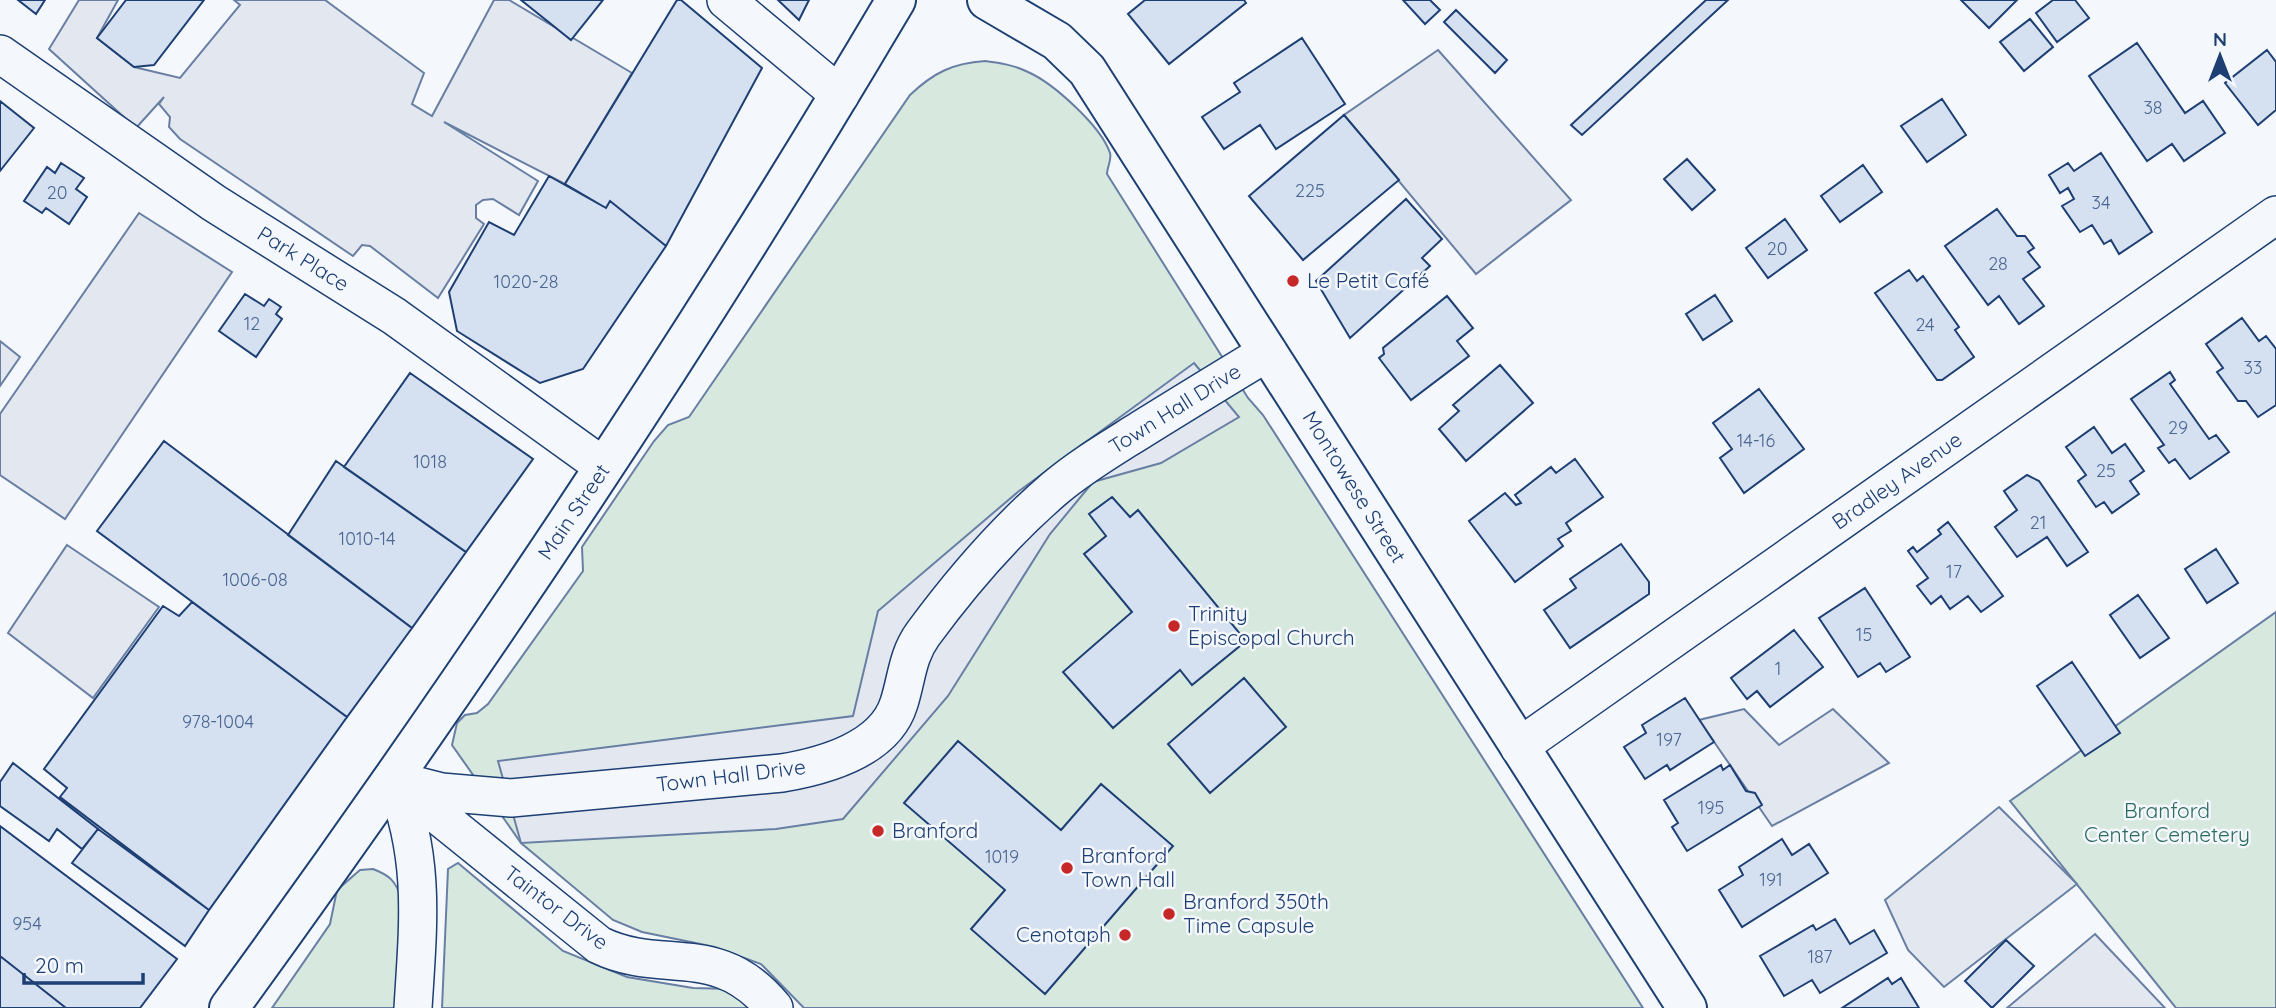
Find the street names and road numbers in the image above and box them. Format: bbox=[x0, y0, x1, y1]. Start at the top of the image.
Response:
street label: Park Place bbox=[253, 220, 354, 296]
street label: Town Hall Drive bbox=[1104, 357, 1245, 459]
street label: Montowese Street bbox=[1298, 406, 1412, 567]
street label: Bradley Avenue bbox=[1826, 426, 1966, 535]
street label: Main Street bbox=[532, 459, 615, 564]
street label: Town Hall Drive bbox=[655, 753, 807, 797]
street label: Taintor Drive bbox=[499, 860, 614, 955]

